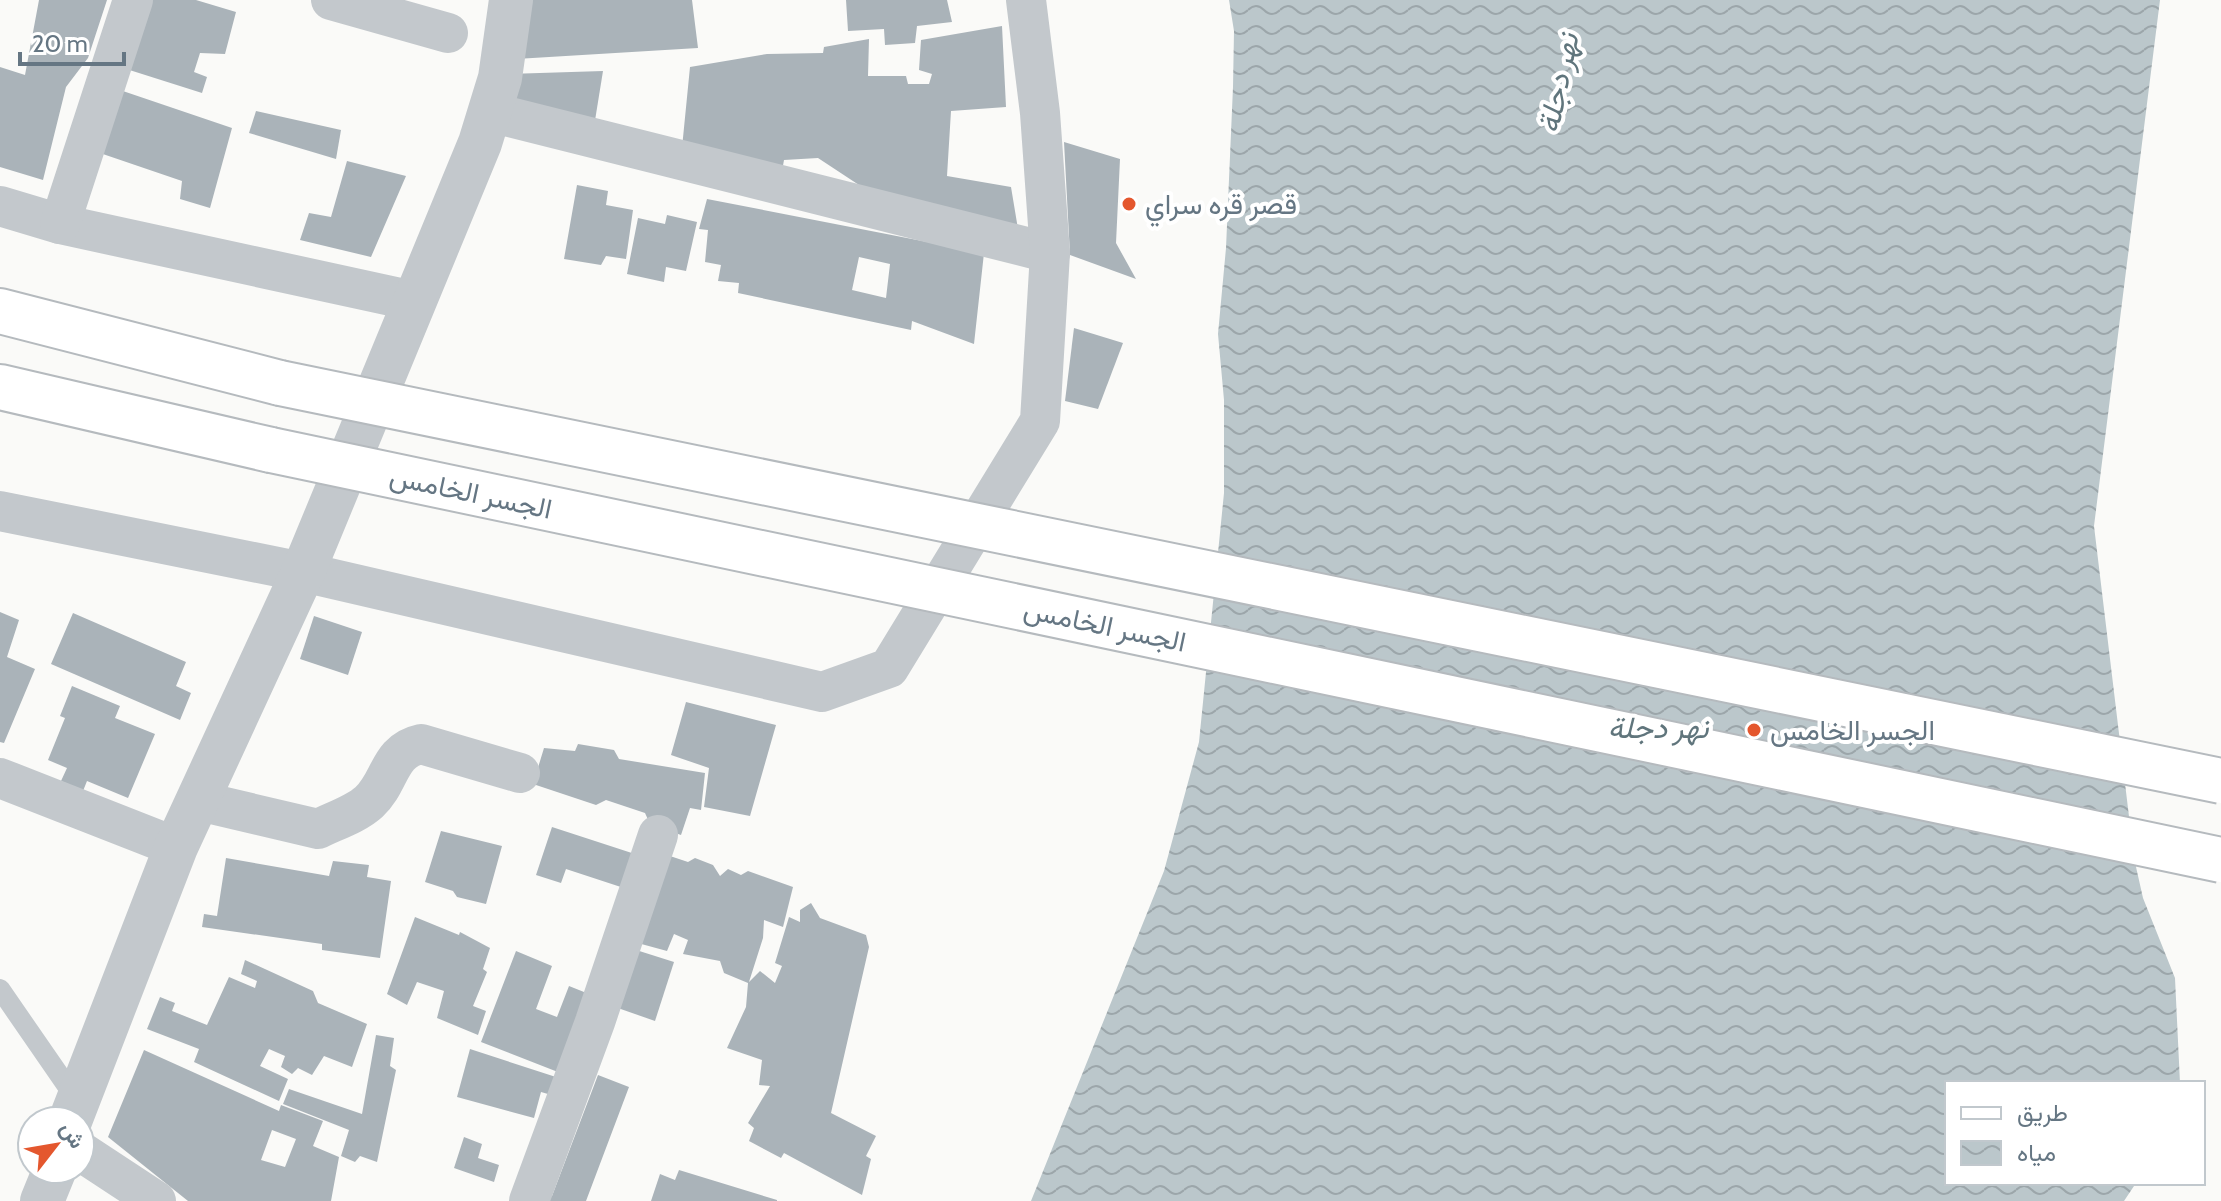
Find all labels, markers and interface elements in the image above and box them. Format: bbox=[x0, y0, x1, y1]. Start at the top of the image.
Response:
scale bar bbox=[20, 16, 124, 66]
water label: نهر دجلة bbox=[1529, 28, 1587, 136]
text: 20 m bbox=[32, 29, 88, 58]
place label: قصر قره سراي bbox=[1145, 187, 1297, 227]
marker: قصر قره سراي bbox=[1120, 195, 1138, 213]
street label: الجسر الخامس bbox=[387, 458, 555, 527]
street label: الجسر الخامس bbox=[1021, 591, 1189, 660]
water label: نهر دجلة bbox=[1608, 709, 1710, 746]
place label: الجسر الخامس bbox=[1770, 713, 1935, 748]
marker: الجسر الخامس bbox=[1745, 721, 1763, 739]
legend bbox=[1945, 1081, 2205, 1185]
text: طريق bbox=[2017, 1098, 2068, 1128]
north arrow bbox=[16, 1105, 96, 1185]
text: ش bbox=[54, 1117, 91, 1153]
text: مياه bbox=[2017, 1138, 2056, 1167]

